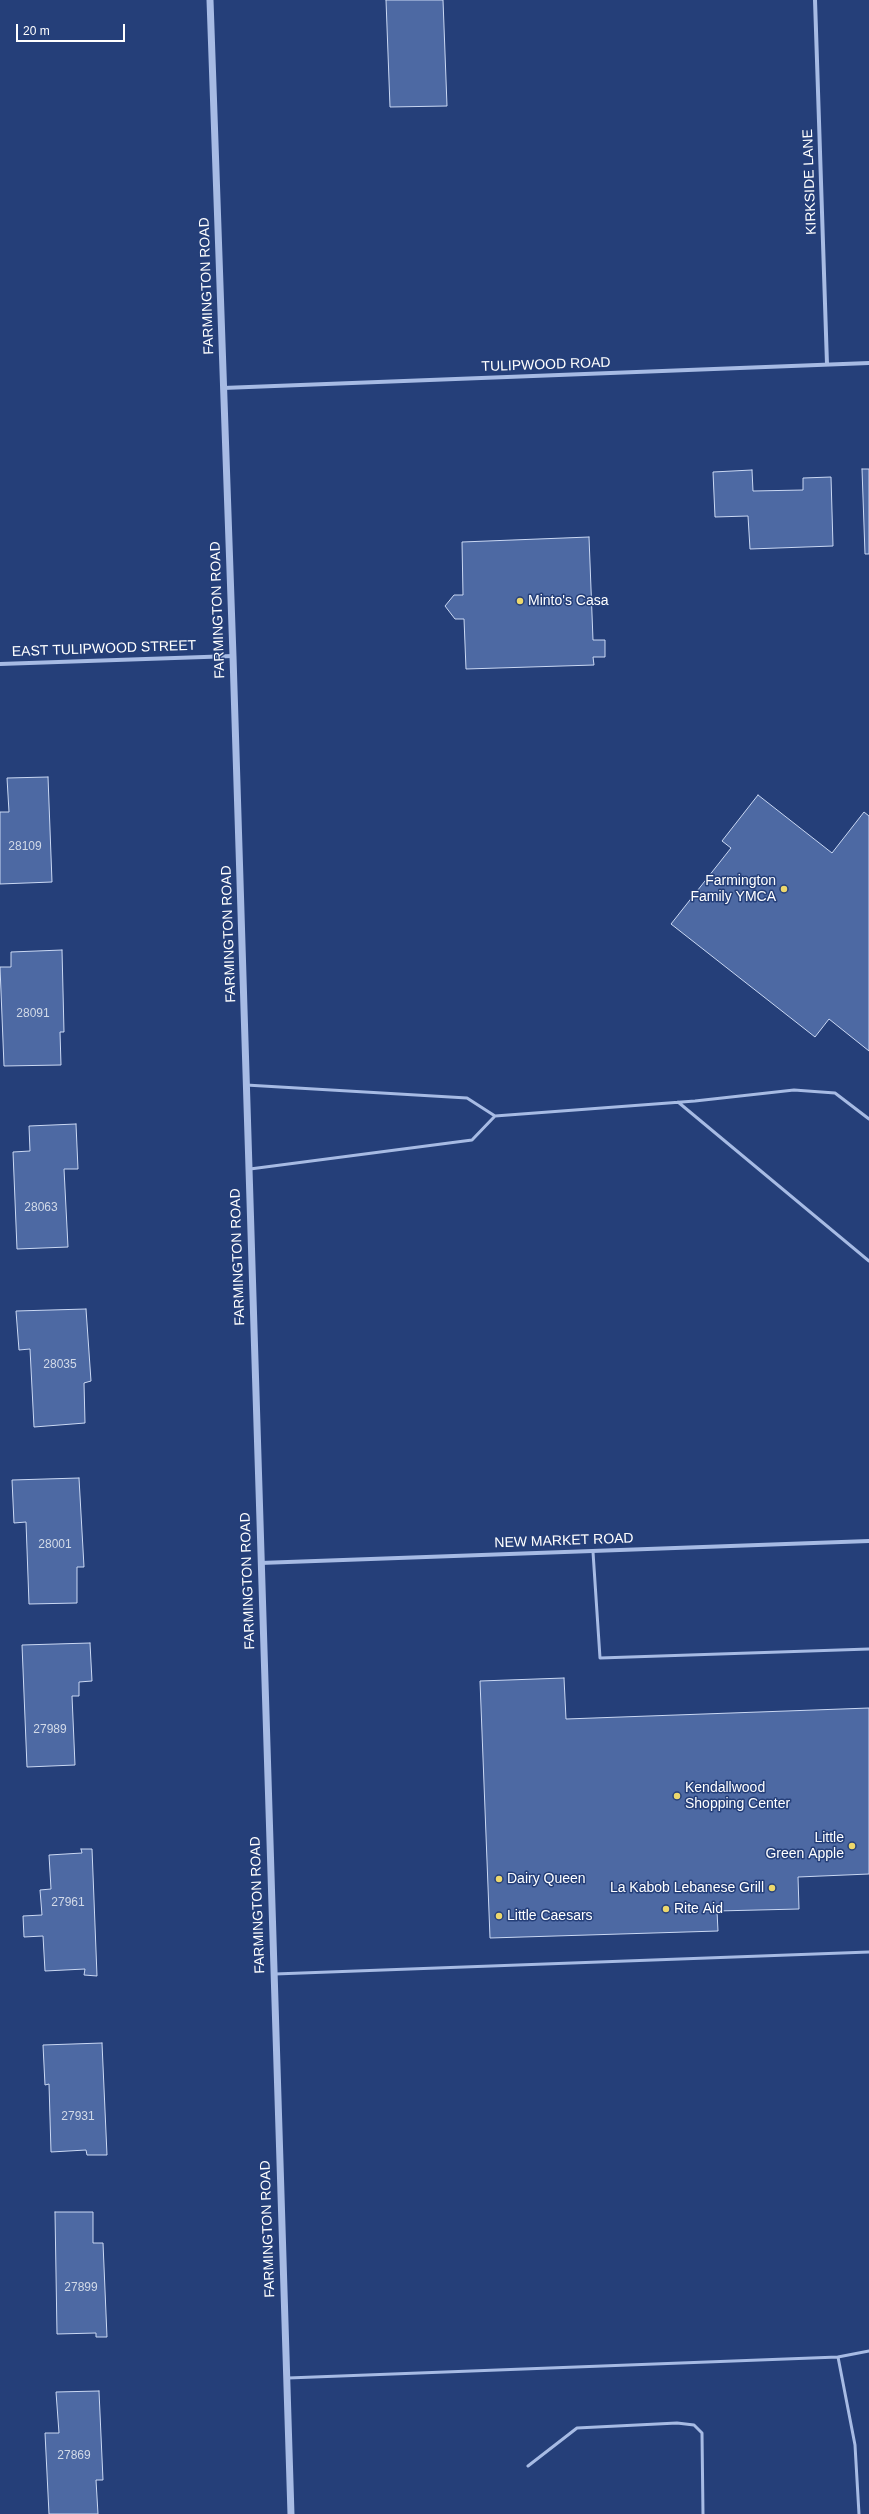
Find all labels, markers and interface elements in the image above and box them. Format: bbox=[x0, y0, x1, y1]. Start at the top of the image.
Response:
scale bar bbox=[18, 16, 127, 42]
text: 20 m bbox=[23, 24, 50, 38]
street label: KIRKSIDE LANE bbox=[800, 129, 820, 235]
street label: FARMINGTON ROAD bbox=[196, 217, 218, 355]
street label: TULIPWOOD ROAD bbox=[481, 354, 611, 376]
street label: FARMINGTON ROAD bbox=[207, 541, 229, 679]
place label: Minto's Casa bbox=[528, 593, 608, 609]
marker: Minto's Casa bbox=[515, 596, 525, 606]
street label: EAST TULIPWOOD STREET bbox=[12, 637, 196, 661]
house number: 28109 bbox=[8, 840, 42, 854]
street label: FARMINGTON ROAD bbox=[218, 865, 240, 1003]
place label: Farmington Family YMCA bbox=[690, 873, 776, 906]
marker: Farmington Family YMCA bbox=[779, 884, 789, 894]
house number: 28091 bbox=[16, 1007, 50, 1021]
street label: FARMINGTON ROAD bbox=[227, 1188, 249, 1326]
house number: 28063 bbox=[24, 1201, 58, 1215]
house number: 28035 bbox=[43, 1358, 77, 1372]
street label: FARMINGTON ROAD bbox=[237, 1512, 259, 1650]
street label: NEW MARKET ROAD bbox=[494, 1530, 634, 1552]
house number: 28001 bbox=[38, 1538, 72, 1552]
house number: 27989 bbox=[33, 1723, 67, 1737]
place label: Kendallwood Shopping Center bbox=[685, 1780, 790, 1812]
marker: Kendallwood Shopping Center bbox=[672, 1791, 682, 1801]
place label: Little Green Apple bbox=[765, 1830, 844, 1862]
street label: FARMINGTON ROAD bbox=[247, 1836, 269, 1974]
marker: Little Green Apple bbox=[847, 1841, 857, 1851]
place label: Dairy Queen bbox=[507, 1871, 586, 1887]
marker: Dairy Queen bbox=[494, 1874, 504, 1884]
place label: La Kabob Lebanese Grill bbox=[610, 1880, 764, 1896]
marker: La Kabob Lebanese Grill bbox=[767, 1883, 777, 1893]
house number: 27961 bbox=[51, 1896, 85, 1910]
place label: Rite Aid bbox=[674, 1901, 723, 1917]
marker: Rite Aid bbox=[661, 1904, 671, 1914]
place label: Little Caesars bbox=[507, 1908, 593, 1924]
marker: Little Caesars bbox=[494, 1911, 504, 1921]
house number: 27931 bbox=[61, 2110, 95, 2124]
street label: FARMINGTON ROAD bbox=[257, 2160, 279, 2298]
house number: 27899 bbox=[64, 2281, 98, 2295]
house number: 27869 bbox=[57, 2449, 91, 2463]

